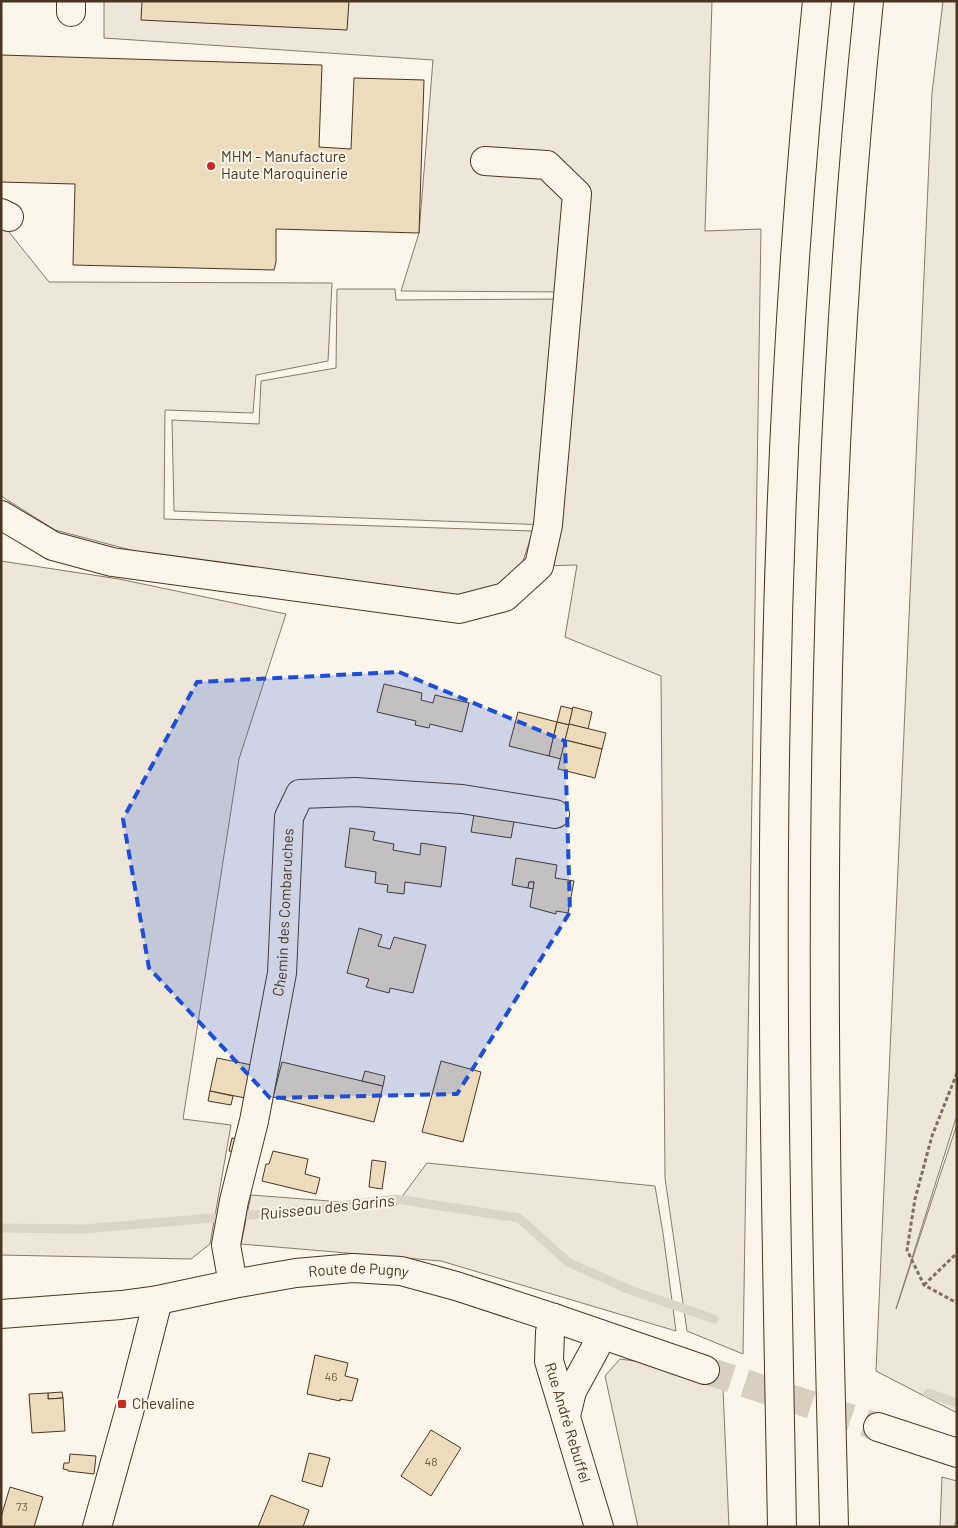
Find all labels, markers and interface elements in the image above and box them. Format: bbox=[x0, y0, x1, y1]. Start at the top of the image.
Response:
place label: MHM - Manufacture Haute Maroquinerie bbox=[221, 147, 348, 182]
marker: MHM - Manufacture Haute Maroquinerie bbox=[205, 160, 217, 172]
street label: Chemin des Combaruches bbox=[268, 828, 296, 998]
water label: Ruisseau des Garins bbox=[259, 1190, 396, 1223]
street label: Route de Pugny bbox=[307, 1258, 411, 1281]
street label: Rue André Rebuffel bbox=[542, 1360, 595, 1485]
house number: 46 bbox=[325, 1369, 337, 1383]
place label: Chevaline bbox=[132, 1394, 195, 1412]
marker: Chevaline bbox=[116, 1398, 128, 1410]
house number: 48 bbox=[425, 1454, 437, 1468]
house number: 73 bbox=[16, 1499, 28, 1513]

